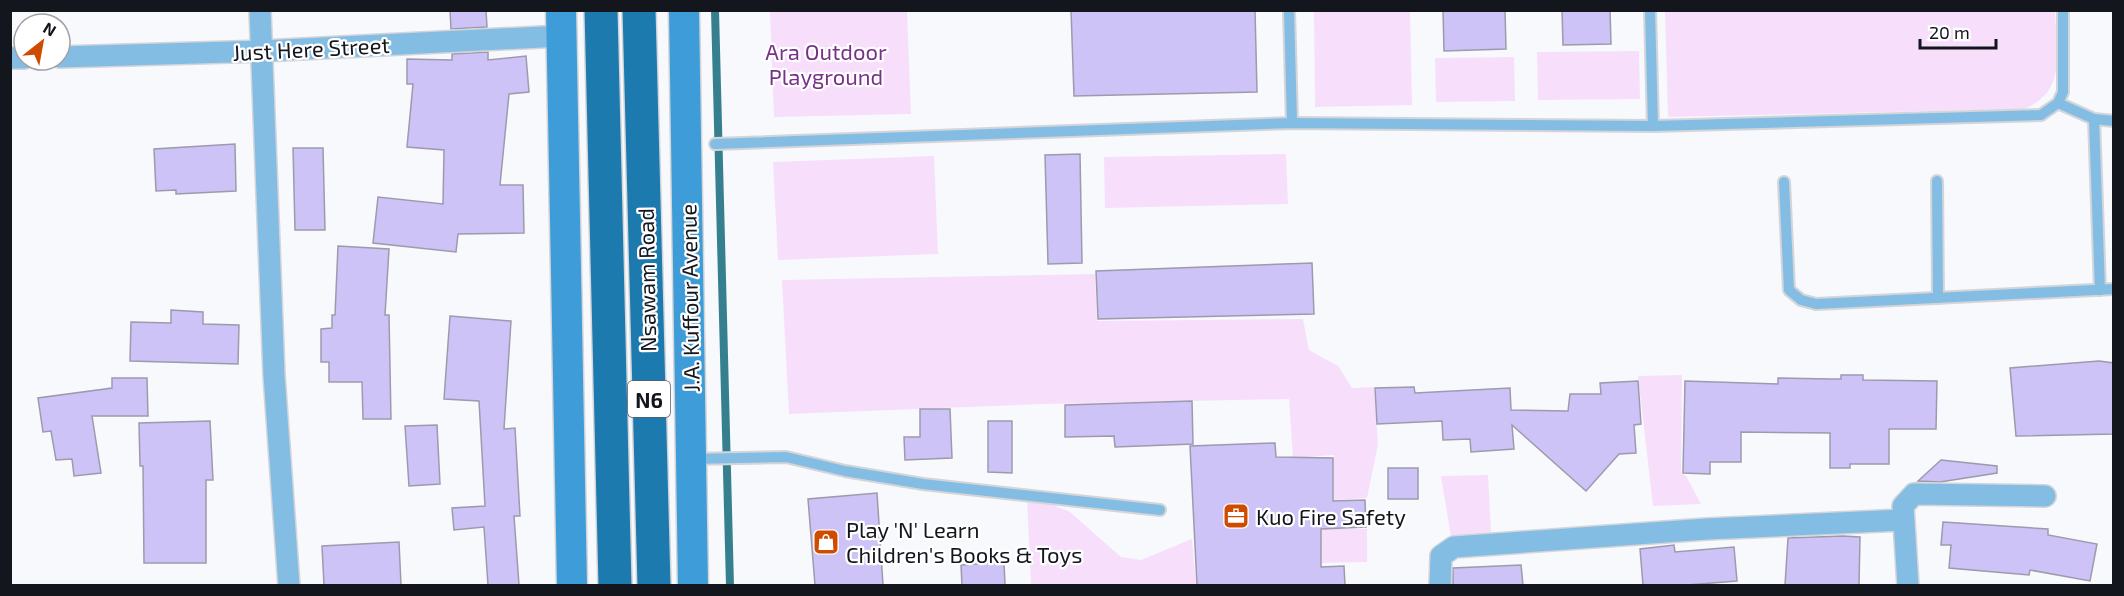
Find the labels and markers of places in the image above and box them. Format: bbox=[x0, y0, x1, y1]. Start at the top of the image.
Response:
office icon: Kuo Fire Safety bbox=[1221, 501, 1251, 531]
place label: Kuo Fire Safety bbox=[1256, 503, 1406, 529]
place label: Play 'N' Learn Children's Books & Toys bbox=[846, 516, 1082, 567]
shop icon: Play 'N' Learn Children's Books & Toys bbox=[811, 527, 841, 557]

